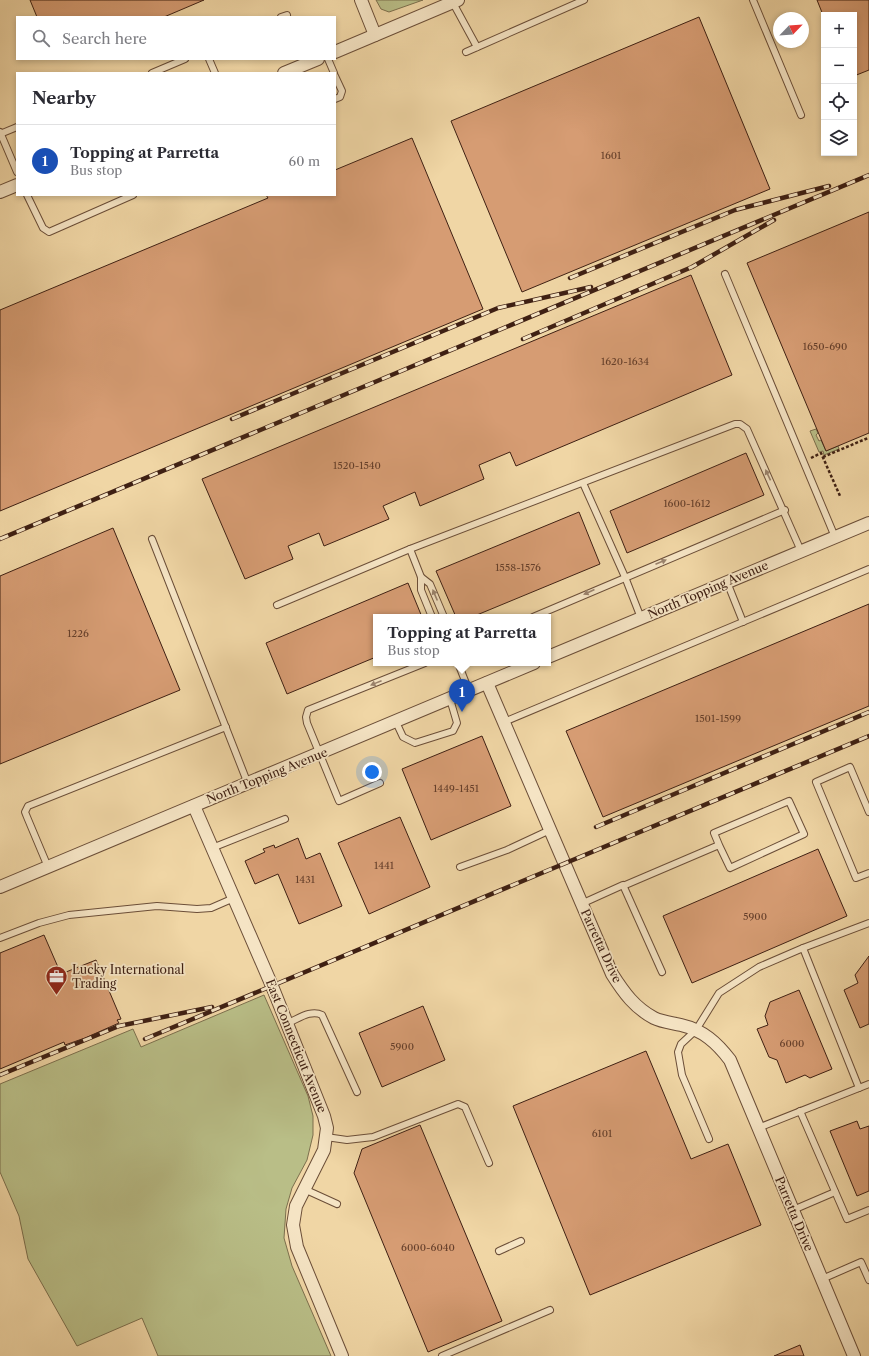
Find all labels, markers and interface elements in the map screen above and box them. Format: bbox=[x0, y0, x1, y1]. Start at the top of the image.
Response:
north arrow bbox=[773, 12, 809, 48]
map controls bbox=[821, 12, 857, 156]
button: + bbox=[821, 12, 857, 48]
search box bbox=[16, 16, 336, 60]
icon: search bbox=[30, 27, 52, 49]
text: Search here bbox=[62, 29, 147, 48]
button: − bbox=[821, 48, 857, 84]
button: locate bbox=[821, 84, 857, 120]
text: Nearby bbox=[32, 88, 96, 108]
button: layers bbox=[821, 120, 857, 156]
text: Topping at Parretta bbox=[70, 143, 219, 162]
house number: 1601 bbox=[601, 149, 622, 162]
text: 1 bbox=[42, 153, 48, 169]
text: 60 m bbox=[289, 153, 320, 169]
text: Bus stop bbox=[70, 162, 122, 178]
house number: 1650-690 bbox=[803, 340, 847, 353]
house number: 1620-1634 bbox=[601, 355, 649, 368]
house number: 1520-1540 bbox=[333, 459, 381, 472]
one-way arrow bbox=[765, 469, 771, 481]
house number: 1600-1612 bbox=[663, 497, 711, 510]
street label: North Topping Avenue bbox=[645, 557, 771, 622]
one-way arrow bbox=[655, 559, 666, 565]
house number: 1558-1576 bbox=[495, 561, 541, 574]
one-way arrow bbox=[431, 589, 437, 601]
one-way arrow bbox=[583, 589, 595, 596]
popup bbox=[373, 614, 551, 666]
text: Topping at Parretta bbox=[387, 623, 537, 642]
house number: 1226 bbox=[67, 627, 89, 640]
text: Bus stop bbox=[387, 642, 440, 658]
pin: 1 bbox=[449, 679, 475, 712]
one-way arrow bbox=[370, 680, 382, 686]
house number: 1501-1599 bbox=[695, 712, 741, 725]
street label: North Topping Avenue bbox=[204, 744, 330, 807]
your location bbox=[362, 762, 382, 782]
house number: 1449-1451 bbox=[433, 782, 480, 795]
house number: 1441 bbox=[374, 859, 395, 872]
house number: 1431 bbox=[295, 873, 316, 886]
street label: Parretta Drive bbox=[578, 906, 625, 985]
house number: 5900 bbox=[743, 910, 767, 923]
place label: Lucky International Trading bbox=[72, 962, 185, 991]
office icon: Lucky International Trading bbox=[43, 964, 69, 997]
street label: East Connecticut Avenue bbox=[263, 977, 330, 1115]
house number: 6000 bbox=[780, 1037, 804, 1050]
house number: 5900 bbox=[390, 1040, 414, 1053]
house number: 6101 bbox=[592, 1127, 613, 1140]
street label: Parretta Drive bbox=[772, 1174, 817, 1254]
house number: 6000-6040 bbox=[401, 1241, 455, 1254]

